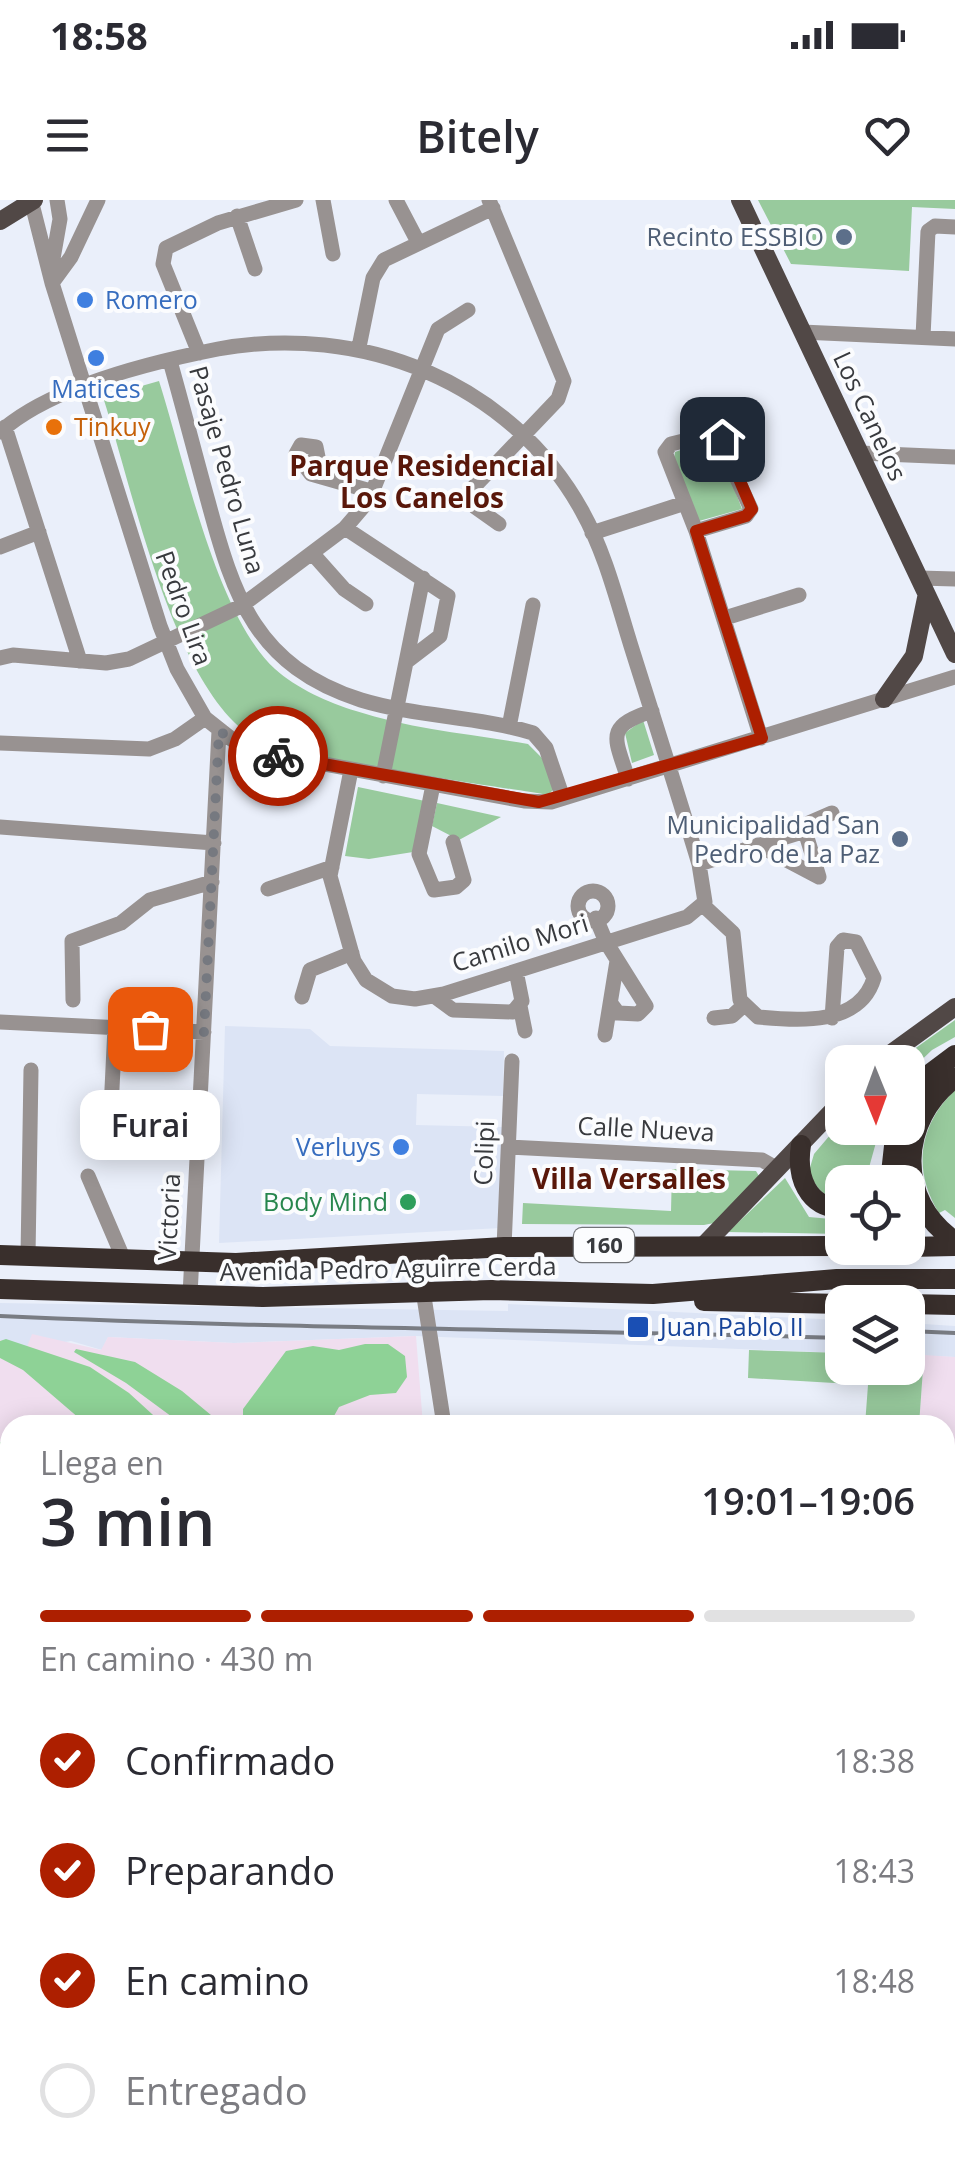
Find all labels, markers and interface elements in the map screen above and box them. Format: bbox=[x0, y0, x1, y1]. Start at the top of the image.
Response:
text: 18:58 bbox=[50, 9, 148, 61]
text: Bitely bbox=[416, 105, 539, 166]
icon: menu bbox=[40, 108, 95, 163]
icon: heart bbox=[860, 108, 915, 163]
place label: Recinto ESSBIO bbox=[647, 219, 824, 253]
marker: Recinto ESSBIO bbox=[833, 226, 855, 248]
place label: Romero bbox=[105, 282, 198, 316]
marker: Romero bbox=[74, 289, 96, 311]
street label: Los Canelos bbox=[826, 346, 916, 486]
marker: Matices bbox=[85, 347, 107, 369]
street label: Pasaje Pedro Luna bbox=[182, 362, 274, 578]
place label: Matices bbox=[51, 371, 141, 405]
pin bbox=[680, 397, 765, 482]
place label: Tinkuy bbox=[74, 409, 151, 443]
icon: home bbox=[695, 412, 750, 467]
marker: Tinkuy bbox=[43, 416, 65, 438]
district label: Parque Residencial Los Canelos bbox=[289, 446, 555, 516]
street label: Pedro Lira bbox=[149, 546, 221, 670]
courier bbox=[228, 706, 328, 806]
icon: bike bbox=[251, 729, 306, 784]
place label: Municipalidad San Pedro de La Paz bbox=[667, 807, 880, 870]
marker: Municipalidad San Pedro de La Paz bbox=[889, 828, 911, 850]
street label: Camilo Mori bbox=[447, 905, 592, 979]
pin bbox=[108, 987, 193, 1072]
icon: bag bbox=[123, 1002, 178, 1057]
north arrow bbox=[825, 1045, 925, 1145]
map controls bbox=[825, 1045, 925, 1385]
callout: Furai bbox=[80, 1089, 220, 1159]
text: Furai bbox=[111, 1103, 189, 1146]
street label: Calle Nueva bbox=[577, 1107, 716, 1149]
street label: Colipi bbox=[465, 1120, 501, 1186]
place label: Verluys bbox=[296, 1129, 381, 1163]
marker: Verluys bbox=[390, 1136, 412, 1158]
district label: Villa Versalles bbox=[532, 1159, 726, 1197]
button: locate bbox=[825, 1165, 925, 1265]
street label: Victoria bbox=[149, 1172, 187, 1262]
place label: Body Mind bbox=[263, 1184, 388, 1218]
marker: Body Mind bbox=[397, 1191, 419, 1213]
road number: 160 bbox=[574, 1228, 634, 1262]
street label: Avenida Pedro Aguirre Cerda bbox=[219, 1248, 557, 1288]
button: layers bbox=[825, 1285, 925, 1385]
place label: Juan Pablo II bbox=[658, 1309, 804, 1343]
marker: Juan Pablo II bbox=[625, 1314, 651, 1340]
text: Llega en bbox=[40, 1441, 164, 1484]
text: 19:01–19:06 bbox=[701, 1474, 915, 1526]
text: 3 min bbox=[40, 1477, 215, 1565]
text: En camino · 430 m bbox=[40, 1637, 313, 1680]
icon: check bbox=[40, 1733, 95, 1788]
text: Confirmado bbox=[125, 1734, 335, 1786]
text: 18:38 bbox=[833, 1739, 915, 1782]
icon: check bbox=[40, 1843, 95, 1898]
text: Preparando bbox=[125, 1844, 335, 1896]
text: 18:43 bbox=[833, 1849, 915, 1892]
icon: check bbox=[40, 1953, 95, 2008]
text: En camino bbox=[125, 1954, 310, 2006]
text: 18:48 bbox=[833, 1959, 915, 2002]
text: Entregado bbox=[125, 2064, 308, 2116]

